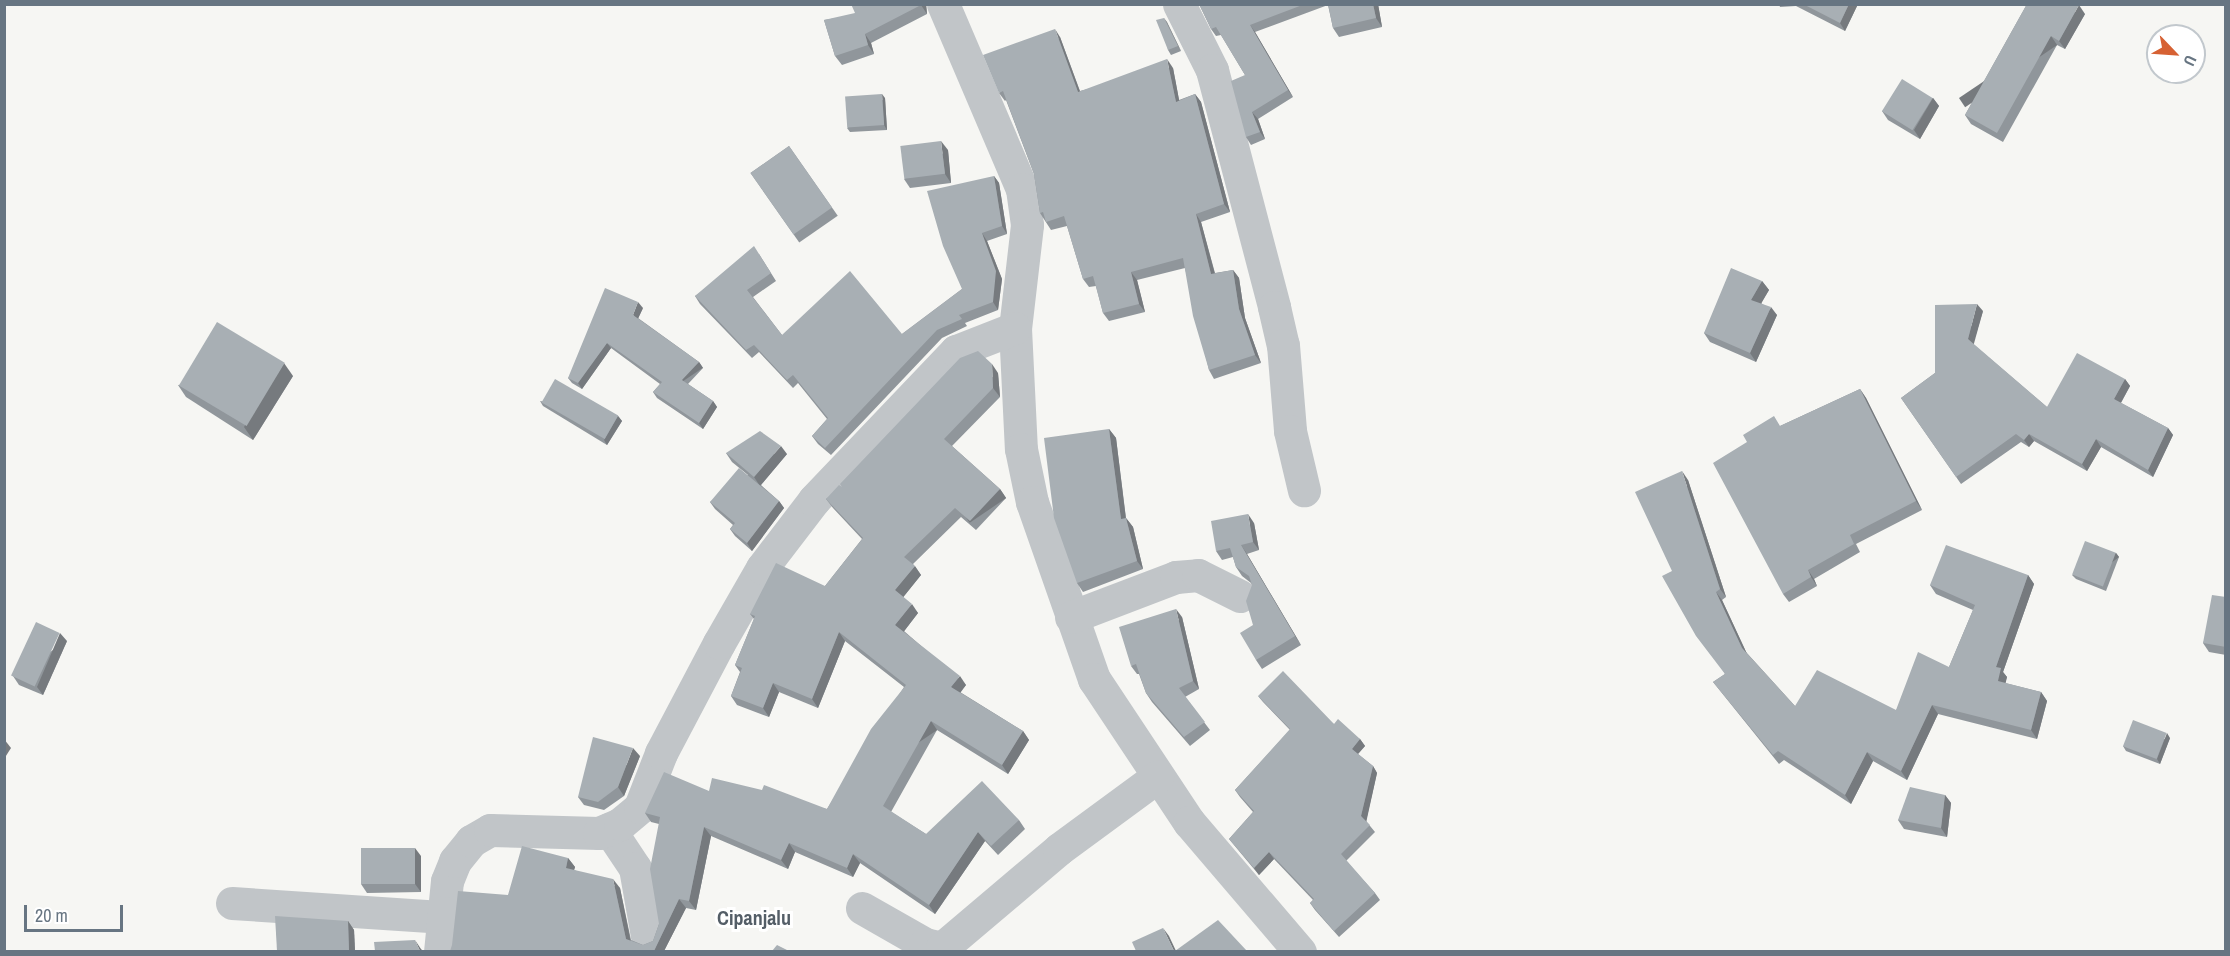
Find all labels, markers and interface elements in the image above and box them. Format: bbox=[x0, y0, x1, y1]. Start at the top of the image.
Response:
north arrow bbox=[2146, 24, 2206, 84]
text: U bbox=[2179, 52, 2202, 70]
scale bar bbox=[27, 893, 126, 931]
text: 20 m bbox=[35, 903, 68, 928]
district label: Cipanjalu bbox=[717, 905, 791, 929]

